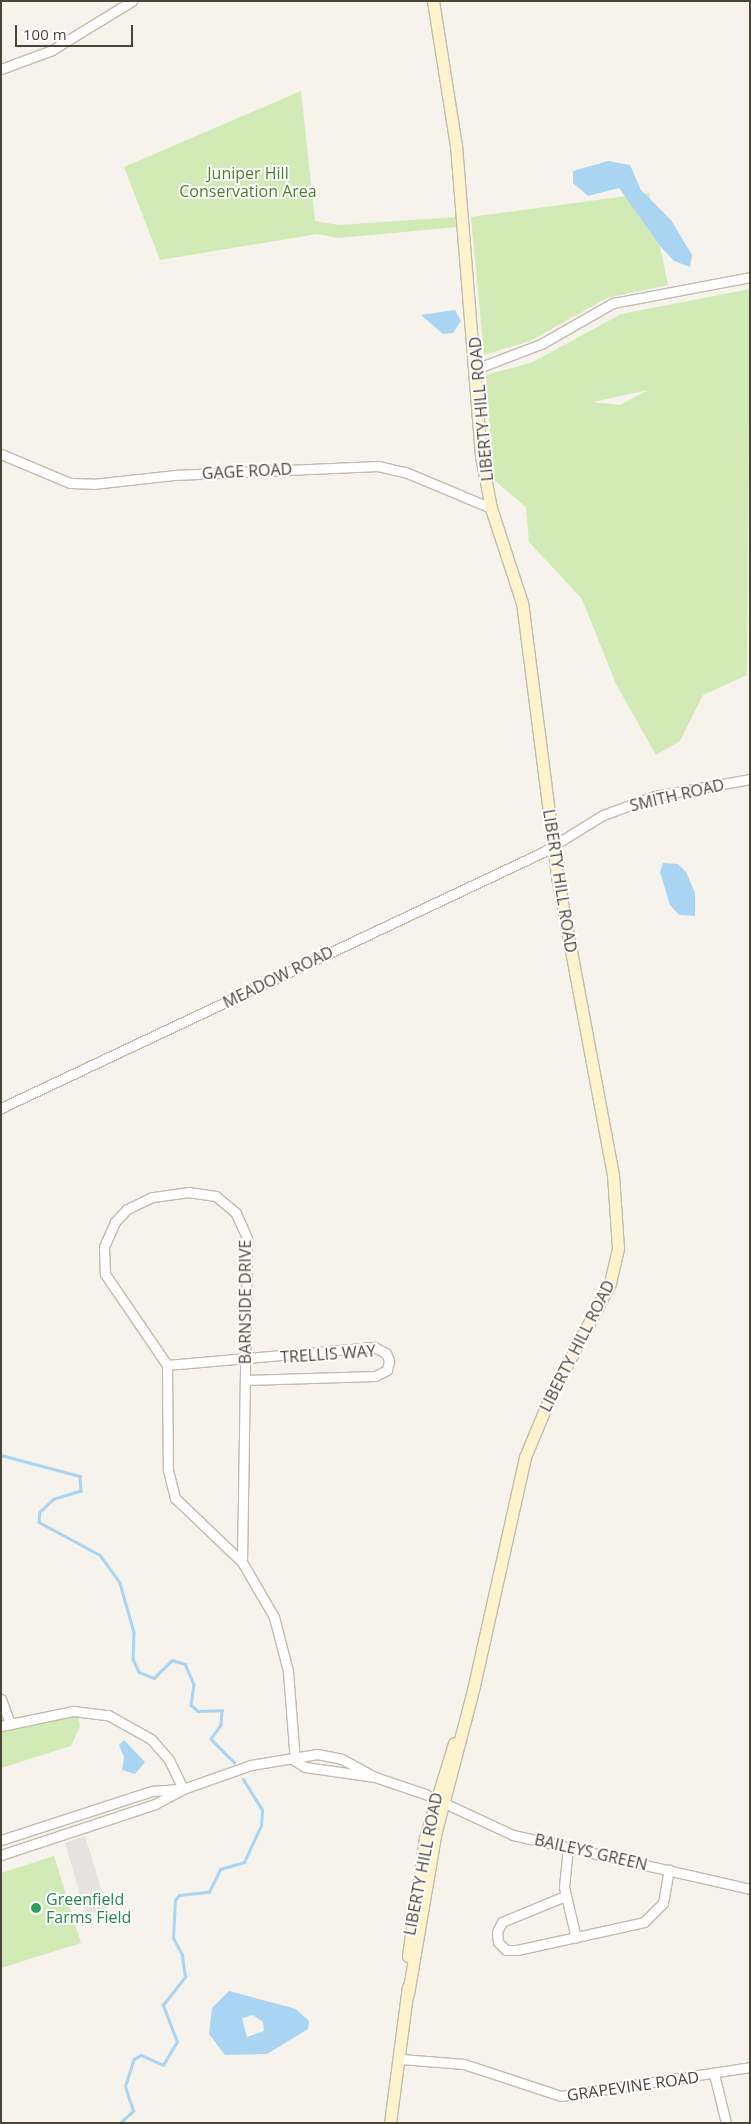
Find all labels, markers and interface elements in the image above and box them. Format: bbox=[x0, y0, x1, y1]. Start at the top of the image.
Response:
scale bar bbox=[18, 15, 135, 47]
text: 100 m bbox=[23, 24, 67, 44]
park label: Juniper Hill Conservation Area bbox=[179, 163, 317, 201]
street label: LIBERTY HILL ROAD bbox=[465, 336, 497, 482]
street label: GAGE ROAD bbox=[201, 459, 293, 483]
street label: SMITH ROAD bbox=[628, 775, 726, 815]
street label: LIBERTY HILL ROAD bbox=[539, 808, 581, 954]
street label: MEADOW ROAD bbox=[220, 942, 336, 1012]
street label: BARNSIDE DRIVE bbox=[235, 1240, 255, 1364]
street label: LIBERTY HILL ROAD bbox=[536, 1277, 618, 1415]
street label: TRELLIS WAY bbox=[280, 1341, 376, 1367]
street label: LIBERTY HILL ROAD bbox=[400, 1791, 446, 1937]
street label: BAILEYS GREEN bbox=[533, 1830, 649, 1874]
place label: Greenfield Farms Field bbox=[46, 1889, 131, 1927]
marker: Greenfield Farms Field bbox=[30, 1902, 42, 1914]
street label: GRAPEVINE ROAD bbox=[566, 2067, 700, 2105]

